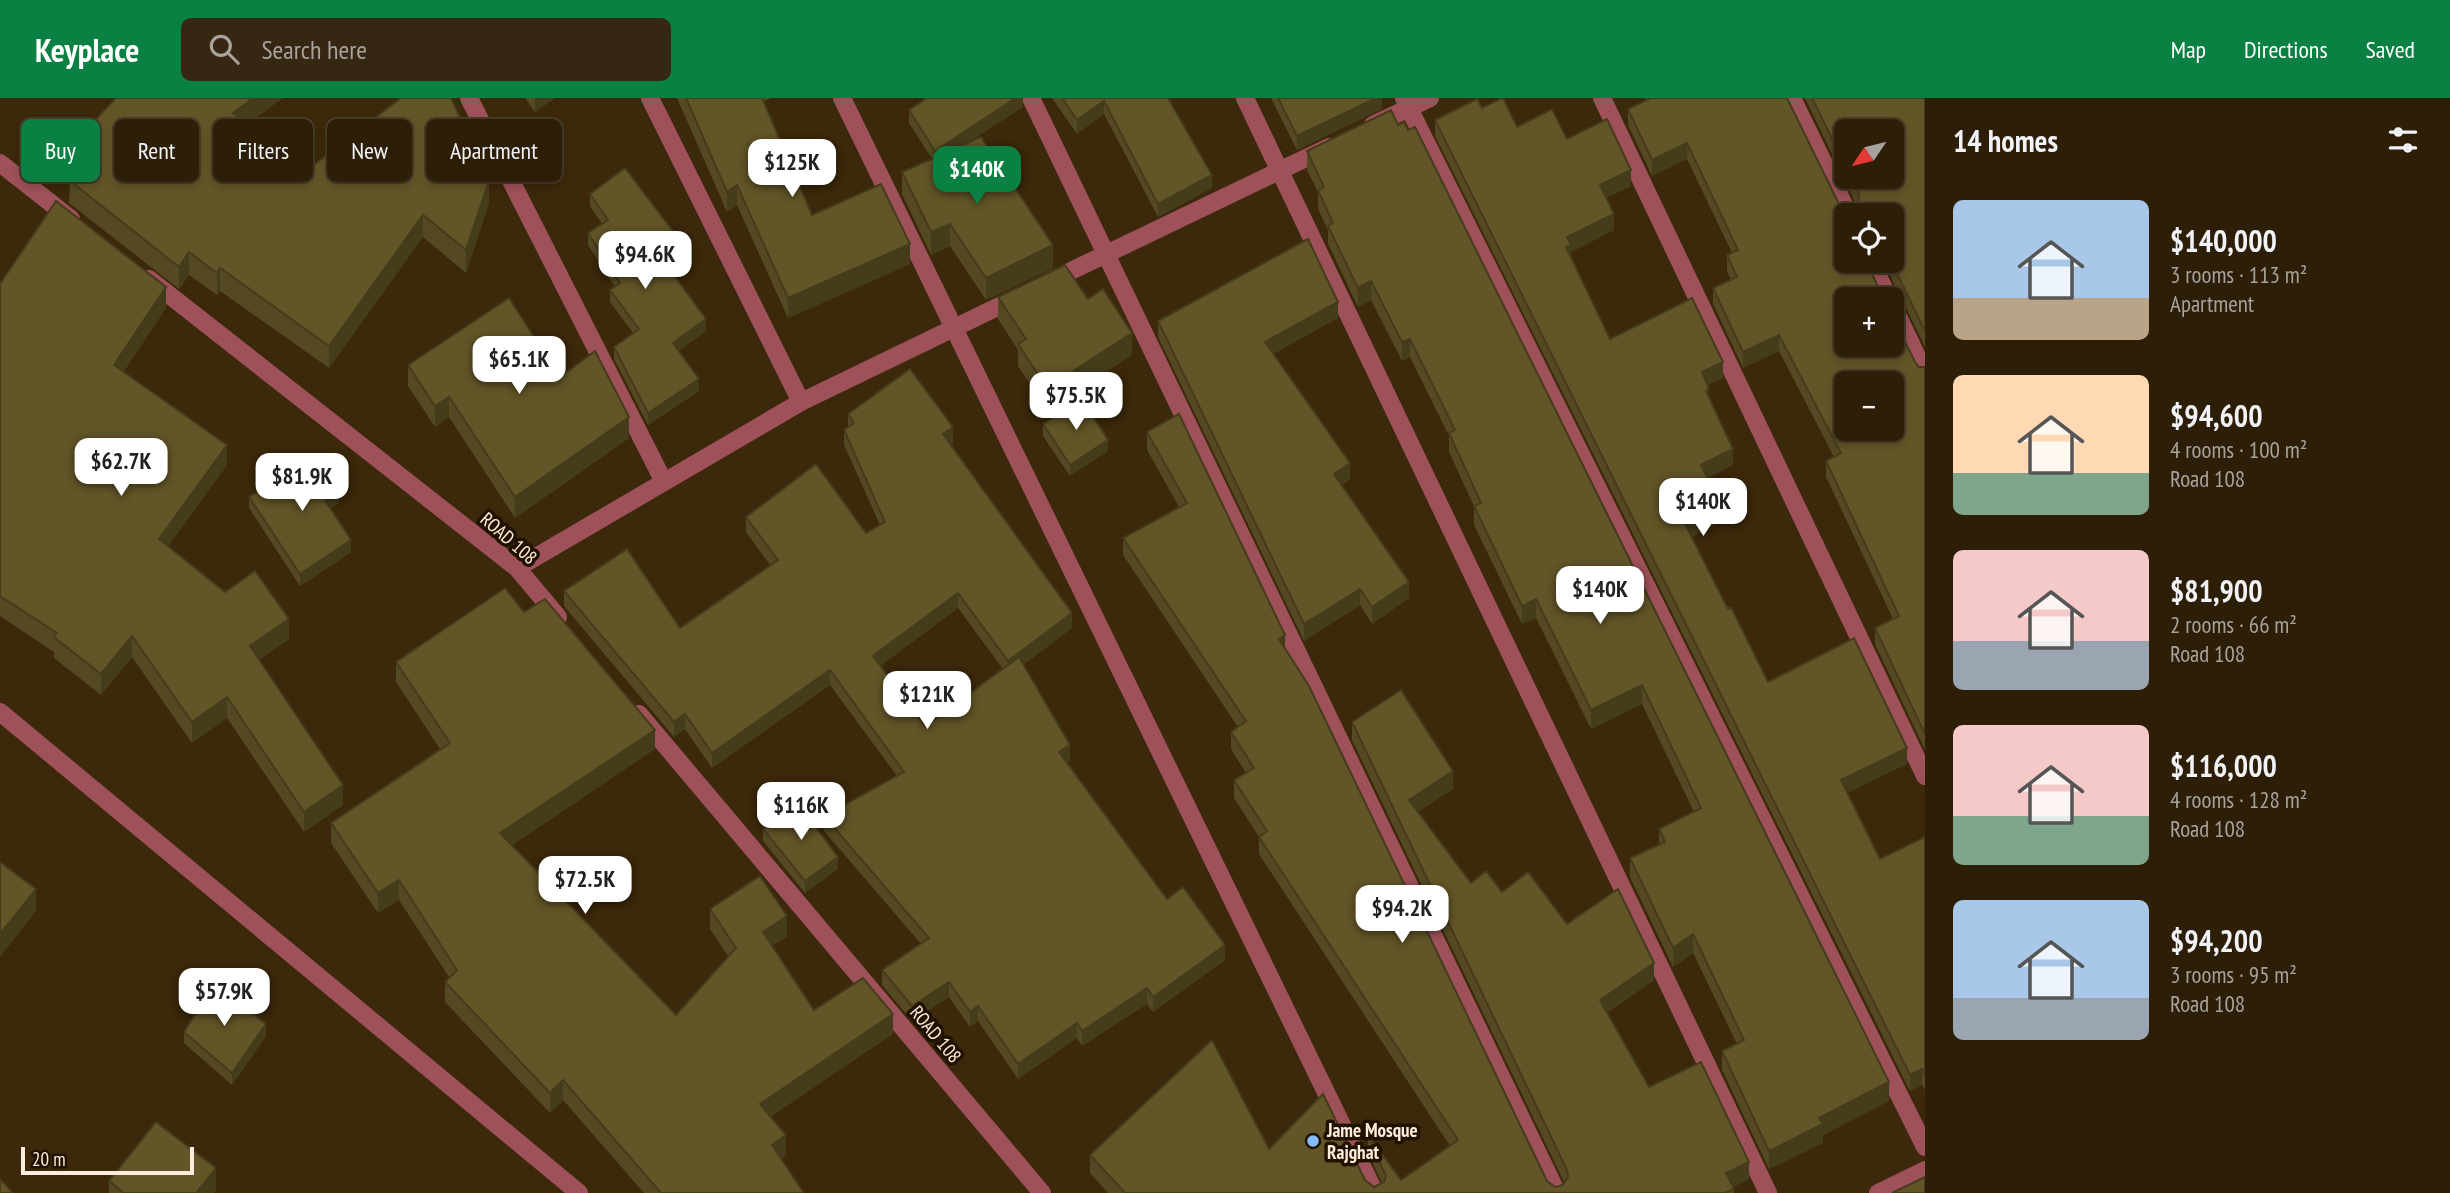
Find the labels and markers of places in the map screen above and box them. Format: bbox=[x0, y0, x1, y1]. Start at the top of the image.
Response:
pin: $125K bbox=[743, 140, 841, 199]
pin: $140K bbox=[928, 146, 1026, 206]
pin: $94.6K bbox=[588, 232, 702, 291]
pin: $65.1K bbox=[462, 336, 576, 396]
pin: $75.5K bbox=[1019, 372, 1133, 432]
pin: $62.7K bbox=[64, 438, 178, 498]
pin: $81.9K bbox=[245, 454, 359, 513]
pin: $140K bbox=[1654, 478, 1752, 538]
pin: $140K bbox=[1551, 566, 1649, 626]
pin: $121K bbox=[878, 672, 976, 731]
pin: $116K bbox=[752, 782, 850, 842]
pin: $72.5K bbox=[528, 856, 642, 916]
pin: $94.2K bbox=[1345, 886, 1459, 945]
pin: $57.9K bbox=[167, 968, 281, 1028]
place label: Jame Mosque Rajghat bbox=[1326, 1118, 1418, 1164]
marker: Jame Mosque Rajghat bbox=[1305, 1133, 1321, 1149]

